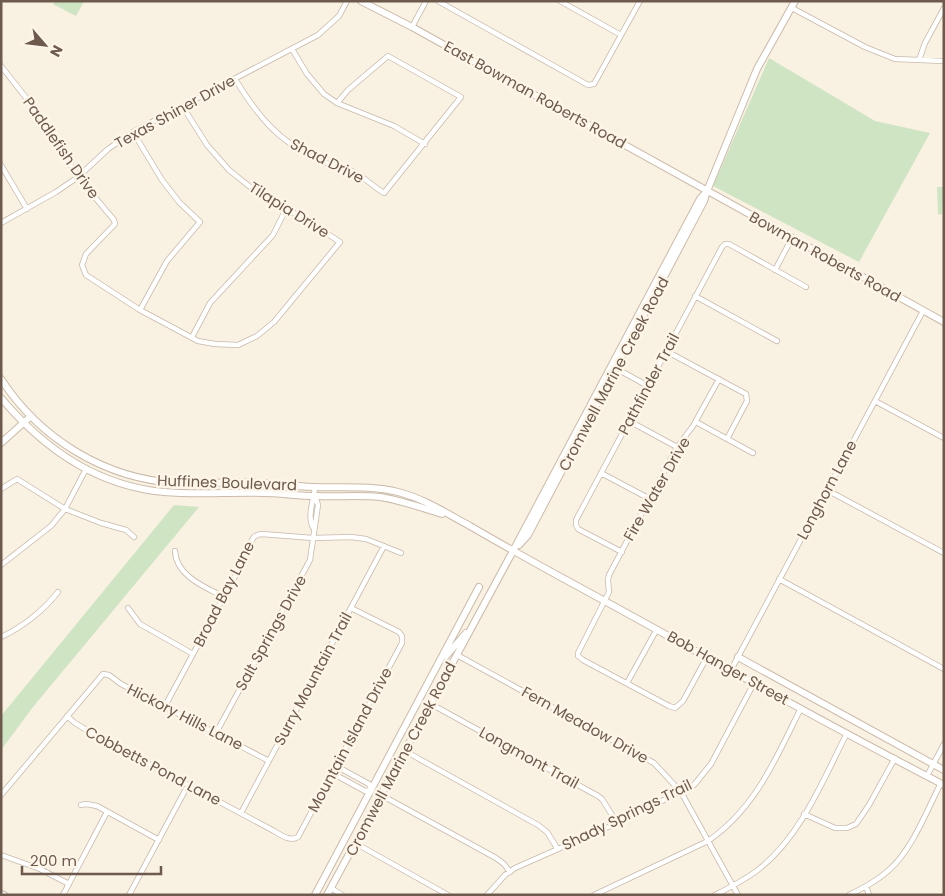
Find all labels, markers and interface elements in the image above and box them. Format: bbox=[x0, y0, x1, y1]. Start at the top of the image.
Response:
north arrow bbox=[20, 20, 70, 70]
street label: East Bowman Roberts Road bbox=[440, 36, 630, 154]
text: N bbox=[45, 42, 68, 60]
street label: Texas Shiner Drive bbox=[111, 70, 239, 153]
street label: Paddlefish Drive bbox=[18, 93, 104, 203]
street label: Shad Drive bbox=[287, 133, 368, 188]
street label: Tilapia Drive bbox=[245, 177, 334, 243]
street label: Bowman Roberts Road bbox=[746, 206, 905, 307]
street label: Cromwell Marine Creek Road bbox=[553, 273, 674, 474]
street label: Pathfinder Trail bbox=[613, 329, 684, 438]
street label: Fire Water Drive bbox=[618, 433, 695, 545]
street label: Longhorn Lane bbox=[792, 436, 862, 543]
street label: Huffines Boulevard bbox=[157, 470, 297, 495]
street label: Broad Bay Lane bbox=[188, 537, 259, 650]
street label: Salt Springs Drive bbox=[230, 571, 311, 694]
street label: Surry Mountain Trail bbox=[269, 609, 357, 749]
street label: Bob Hanger Street bbox=[664, 625, 793, 710]
street label: Cromwell Marine Creek Road bbox=[340, 658, 461, 859]
street label: Mountain Island Drive bbox=[302, 664, 397, 816]
street label: Hickory Hills Lane bbox=[124, 678, 247, 755]
street label: Fern Meadow Drive bbox=[518, 681, 652, 768]
street label: Cobbetts Pond Lane bbox=[82, 721, 225, 810]
street label: Longmont Trail bbox=[476, 721, 583, 794]
street label: Shady Springs Trail bbox=[558, 774, 695, 855]
scale bar bbox=[22, 844, 161, 876]
text: 200 m bbox=[30, 850, 77, 871]

